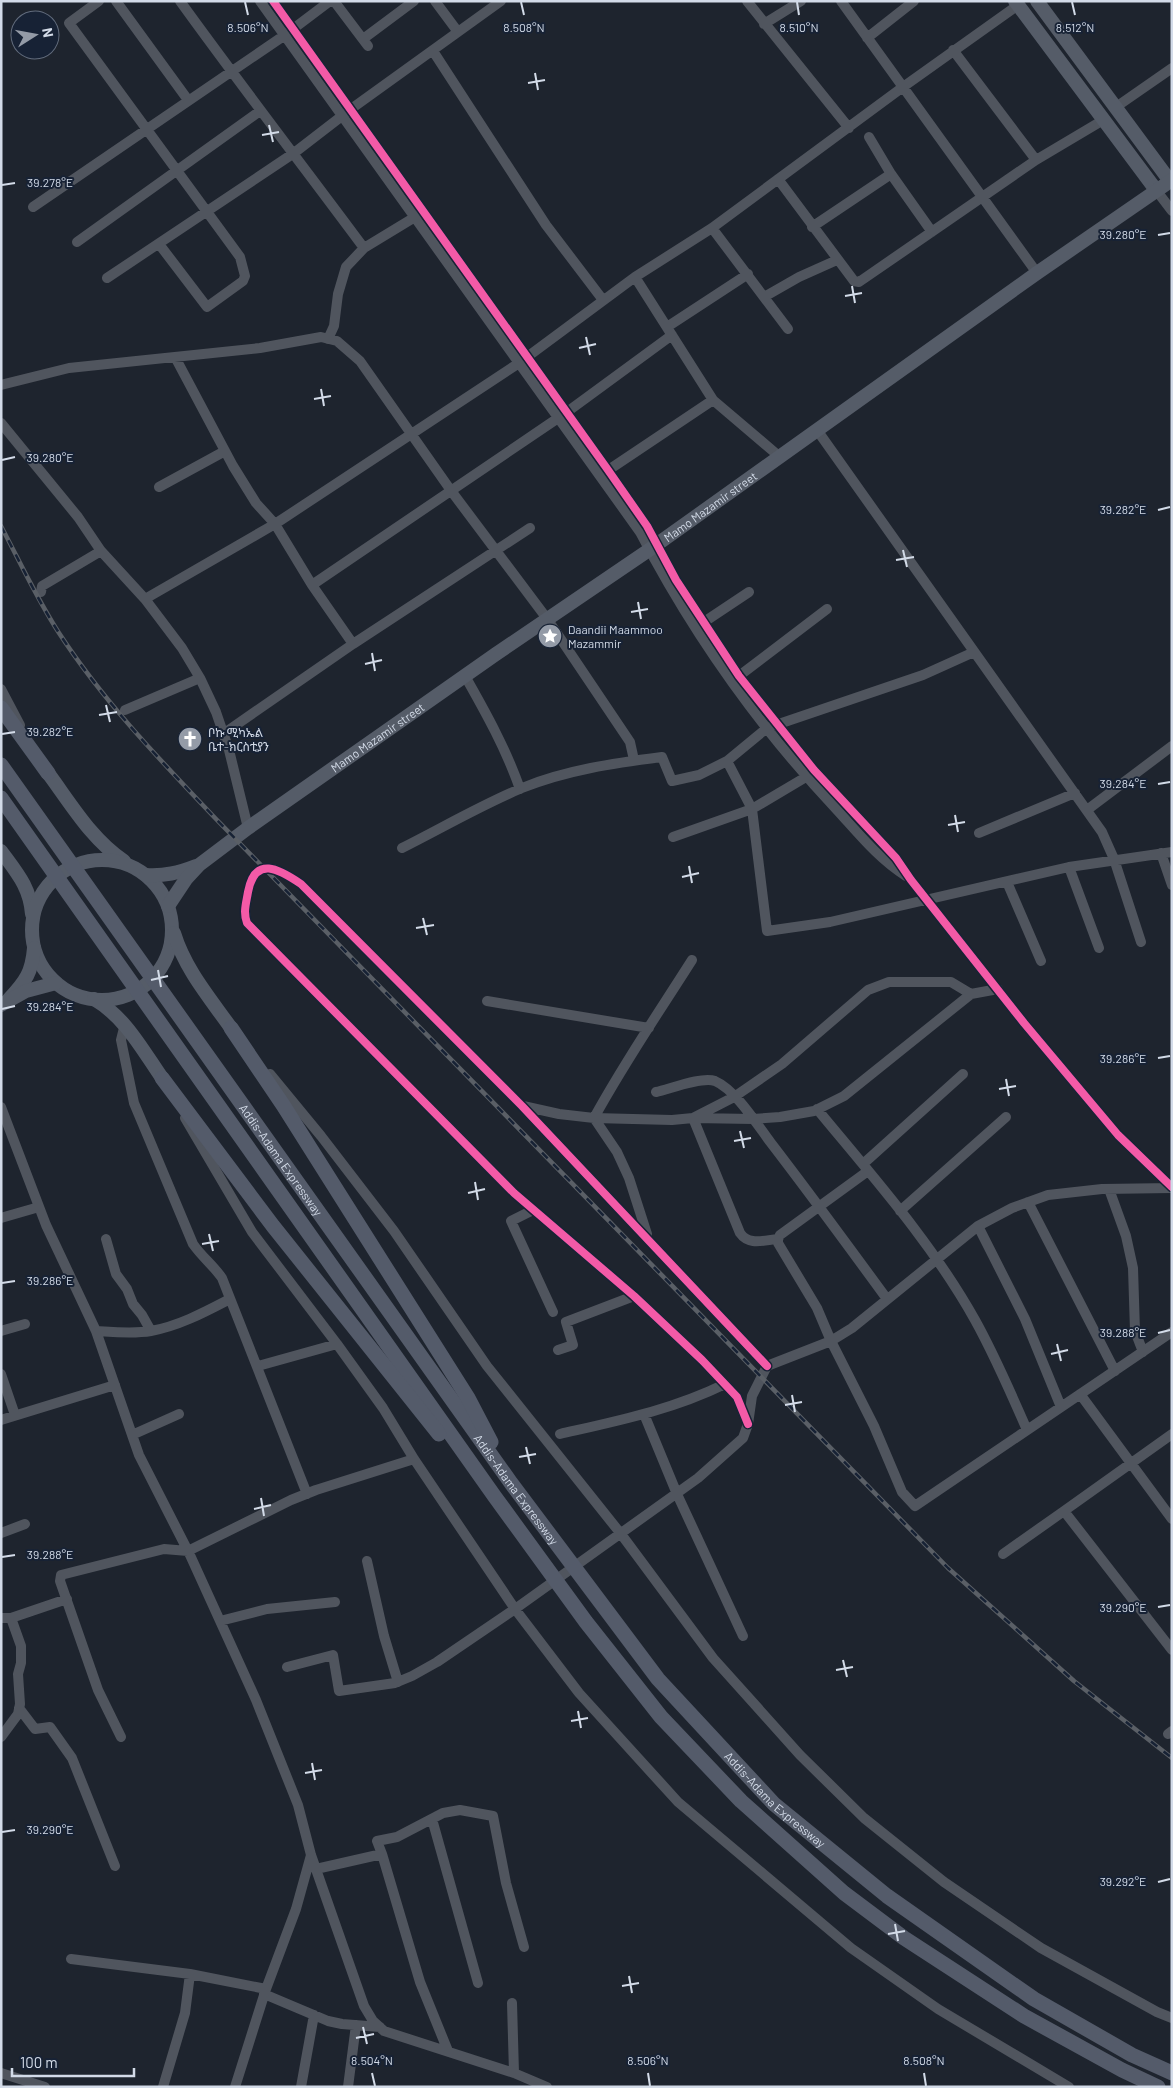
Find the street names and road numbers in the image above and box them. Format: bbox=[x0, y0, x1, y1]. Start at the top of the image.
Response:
street label: Mamo Mazamir street bbox=[661, 468, 759, 544]
street label: Mamo Mazamir street bbox=[328, 700, 427, 775]
street label: Addis-Adama Expressway bbox=[237, 1101, 326, 1218]
street label: Addis-Adama Expressway bbox=[471, 1431, 562, 1548]
street label: Addis-Adama Expressway bbox=[722, 1749, 829, 1850]

